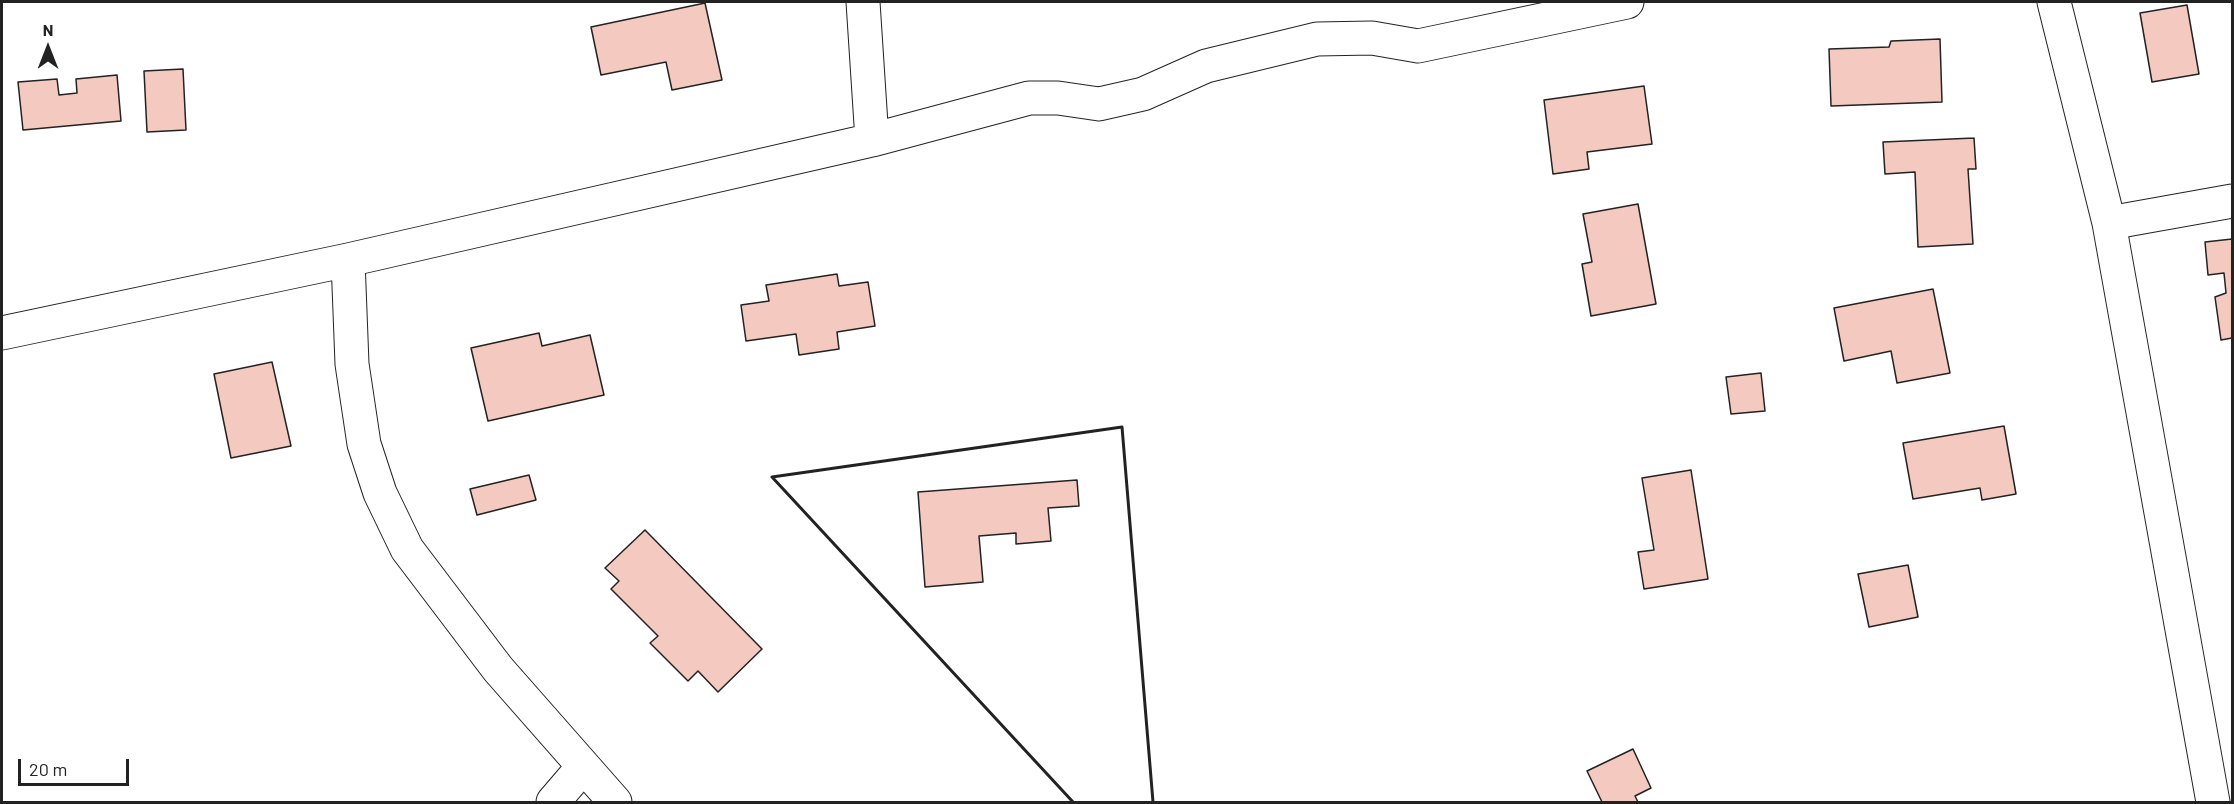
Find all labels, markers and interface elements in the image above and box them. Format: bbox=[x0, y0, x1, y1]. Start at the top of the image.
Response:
north arrow bbox=[18, 18, 78, 78]
text: N bbox=[43, 20, 53, 39]
scale bar bbox=[21, 747, 132, 785]
text: 20 m bbox=[29, 758, 67, 780]

